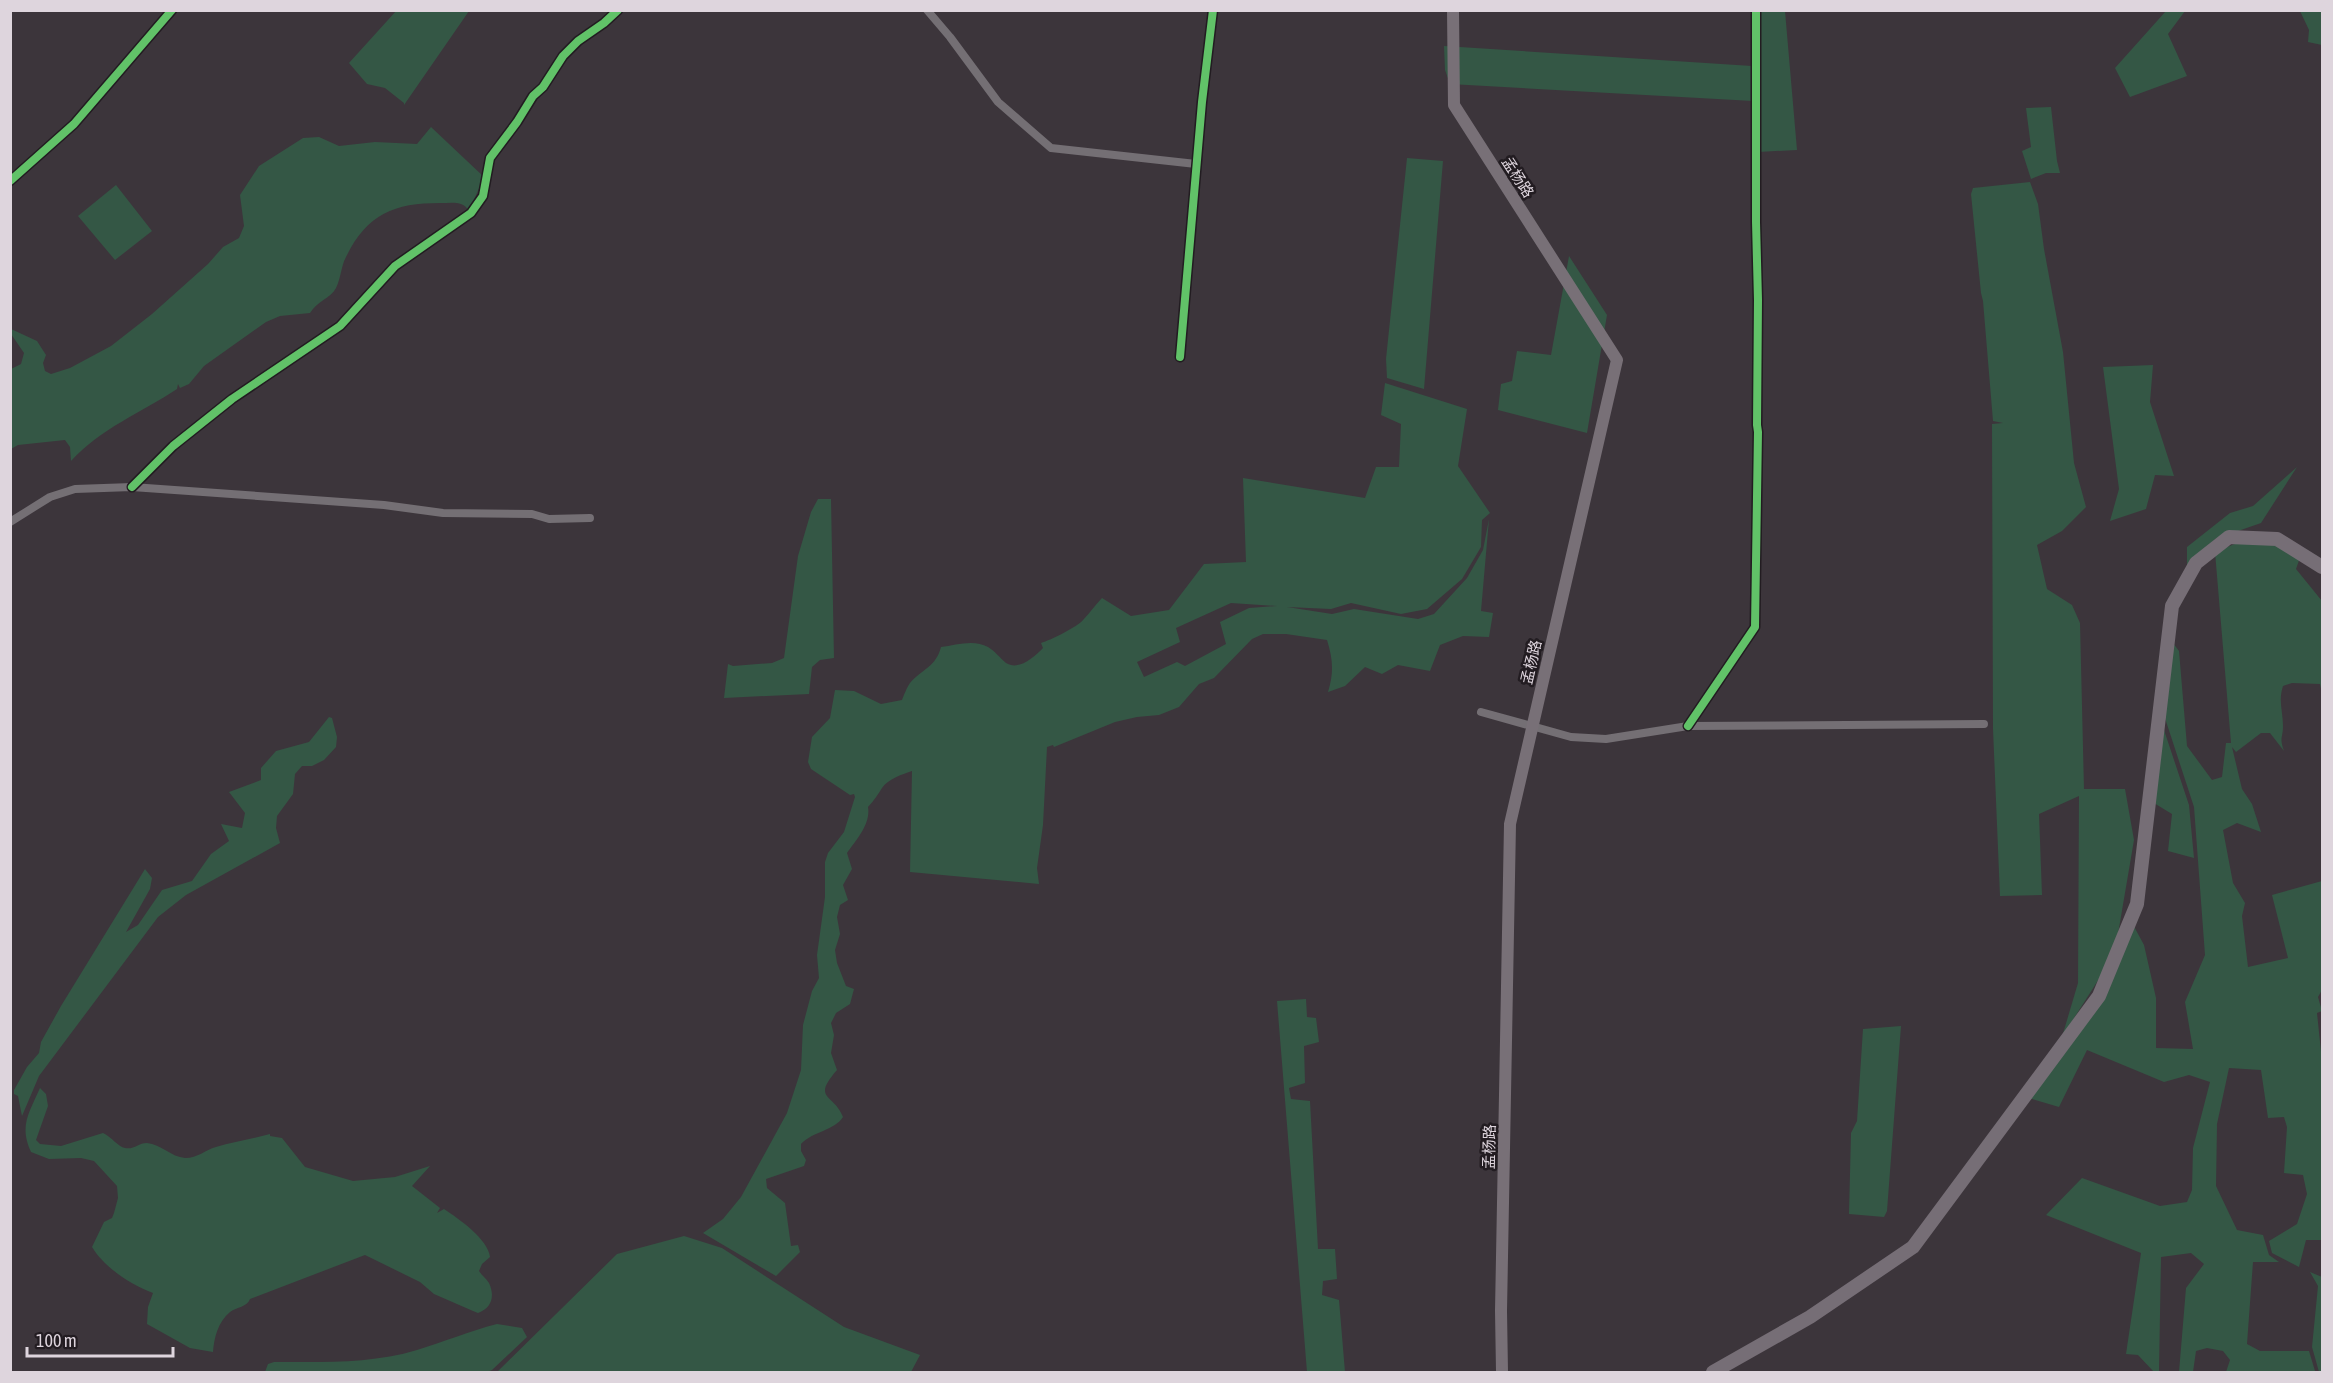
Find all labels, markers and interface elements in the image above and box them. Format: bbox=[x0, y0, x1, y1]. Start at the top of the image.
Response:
street label: 孟杨路 bbox=[1499, 153, 1537, 201]
street label: 孟杨路 bbox=[1518, 638, 1544, 686]
street label: 孟杨路 bbox=[1480, 1124, 1498, 1170]
scale bar bbox=[27, 1320, 172, 1358]
text: 100 m bbox=[36, 1330, 77, 1351]

